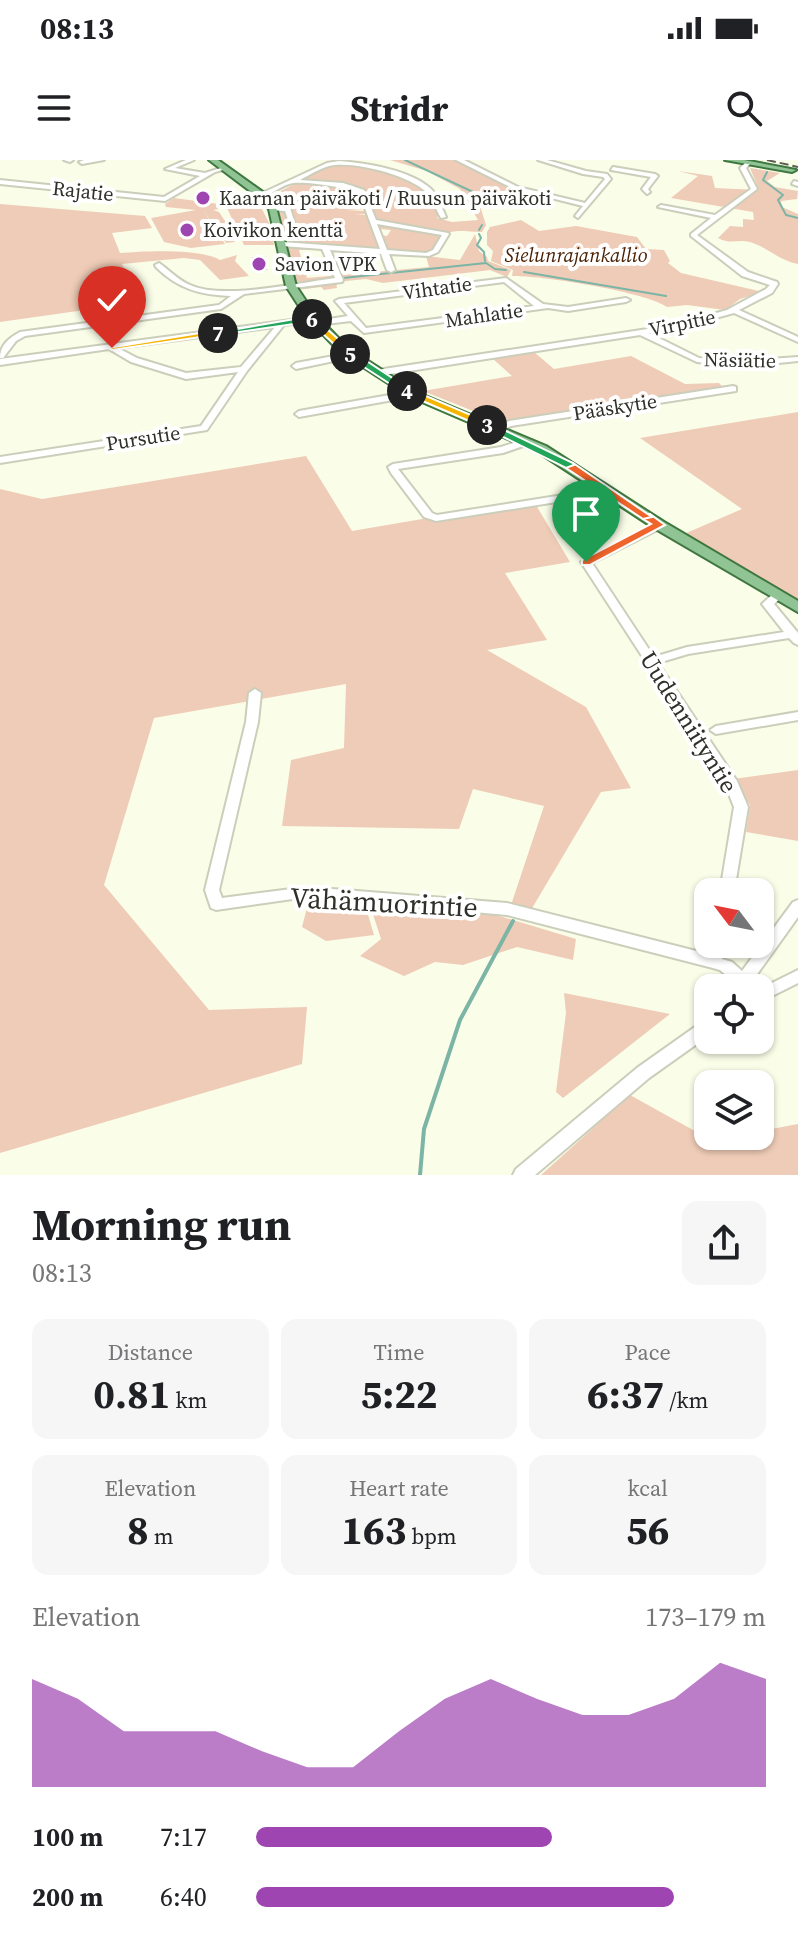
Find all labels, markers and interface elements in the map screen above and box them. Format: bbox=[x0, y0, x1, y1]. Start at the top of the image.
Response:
text: 08:13 bbox=[40, 8, 114, 49]
text: Stridr bbox=[350, 84, 448, 133]
icon: menu bbox=[32, 86, 76, 130]
icon: search bbox=[722, 86, 766, 130]
street label: Rajatie bbox=[51, 174, 115, 208]
place label: Kaarnan päiväkoti / Ruusun päiväkoti bbox=[219, 184, 552, 212]
marker: Kaarnan päiväkoti / Ruusun päiväkoti bbox=[194, 189, 212, 207]
place label: Koivikon kenttä bbox=[203, 216, 344, 244]
marker: Koivikon kenttä bbox=[178, 221, 196, 239]
park label: Sielunrajankallio bbox=[505, 241, 648, 269]
place label: Savion VPK bbox=[275, 250, 377, 278]
marker: Savion VPK bbox=[250, 255, 268, 273]
pin bbox=[78, 266, 146, 348]
street label: Vihtatie bbox=[400, 269, 474, 307]
icon: check bbox=[90, 278, 134, 322]
street label: Mahlatie bbox=[443, 296, 525, 334]
pin: 6 bbox=[292, 299, 332, 339]
street label: Virpitie bbox=[646, 302, 718, 344]
text: 6 bbox=[306, 304, 318, 334]
pin: 7 bbox=[198, 313, 238, 353]
text: 7 bbox=[212, 318, 224, 348]
pin: 5 bbox=[330, 334, 370, 374]
text: 5 bbox=[344, 339, 356, 369]
street label: Näsiätie bbox=[704, 345, 776, 375]
pin: 4 bbox=[387, 371, 427, 411]
text: 4 bbox=[401, 376, 413, 406]
street label: Pääskytie bbox=[571, 387, 659, 427]
pin: 3 bbox=[467, 405, 507, 445]
text: 3 bbox=[481, 410, 493, 440]
street label: Pursutie bbox=[104, 418, 182, 458]
pin bbox=[552, 480, 620, 562]
icon: arrive bbox=[564, 492, 608, 536]
street label: Uudenniityntie bbox=[632, 645, 746, 799]
street label: Vähämuorintie bbox=[289, 878, 479, 926]
north arrow bbox=[694, 878, 774, 958]
map controls bbox=[694, 878, 774, 1150]
button: locate bbox=[694, 974, 774, 1054]
button: layers bbox=[694, 1070, 774, 1150]
text: Morning run bbox=[32, 1194, 291, 1255]
button: share bbox=[682, 1201, 766, 1285]
text: 08:13 bbox=[32, 1255, 92, 1291]
text: Distance bbox=[108, 1337, 193, 1367]
text: Time bbox=[374, 1337, 424, 1367]
text: Pace bbox=[625, 1337, 671, 1367]
text: 0.81 bbox=[93, 1367, 170, 1421]
text: 5:22 bbox=[360, 1367, 438, 1421]
text: 6:37 bbox=[587, 1367, 664, 1421]
text: km bbox=[170, 1385, 207, 1415]
text: /km bbox=[664, 1385, 708, 1415]
text: Elevation bbox=[104, 1473, 196, 1503]
text: Heart rate bbox=[349, 1473, 449, 1503]
text: kcal bbox=[628, 1473, 668, 1503]
text: 8 bbox=[127, 1503, 149, 1557]
text: 163 bbox=[341, 1503, 406, 1557]
text: 56 bbox=[626, 1503, 669, 1557]
text: m bbox=[149, 1521, 174, 1551]
text: bpm bbox=[406, 1521, 457, 1551]
text: Elevation bbox=[32, 1599, 141, 1635]
text: 173–179 m bbox=[645, 1599, 766, 1635]
text: 100 m bbox=[32, 1819, 103, 1855]
text: 7:17 bbox=[160, 1819, 207, 1855]
text: 200 m bbox=[32, 1879, 103, 1915]
text: 6:40 bbox=[160, 1879, 207, 1915]

